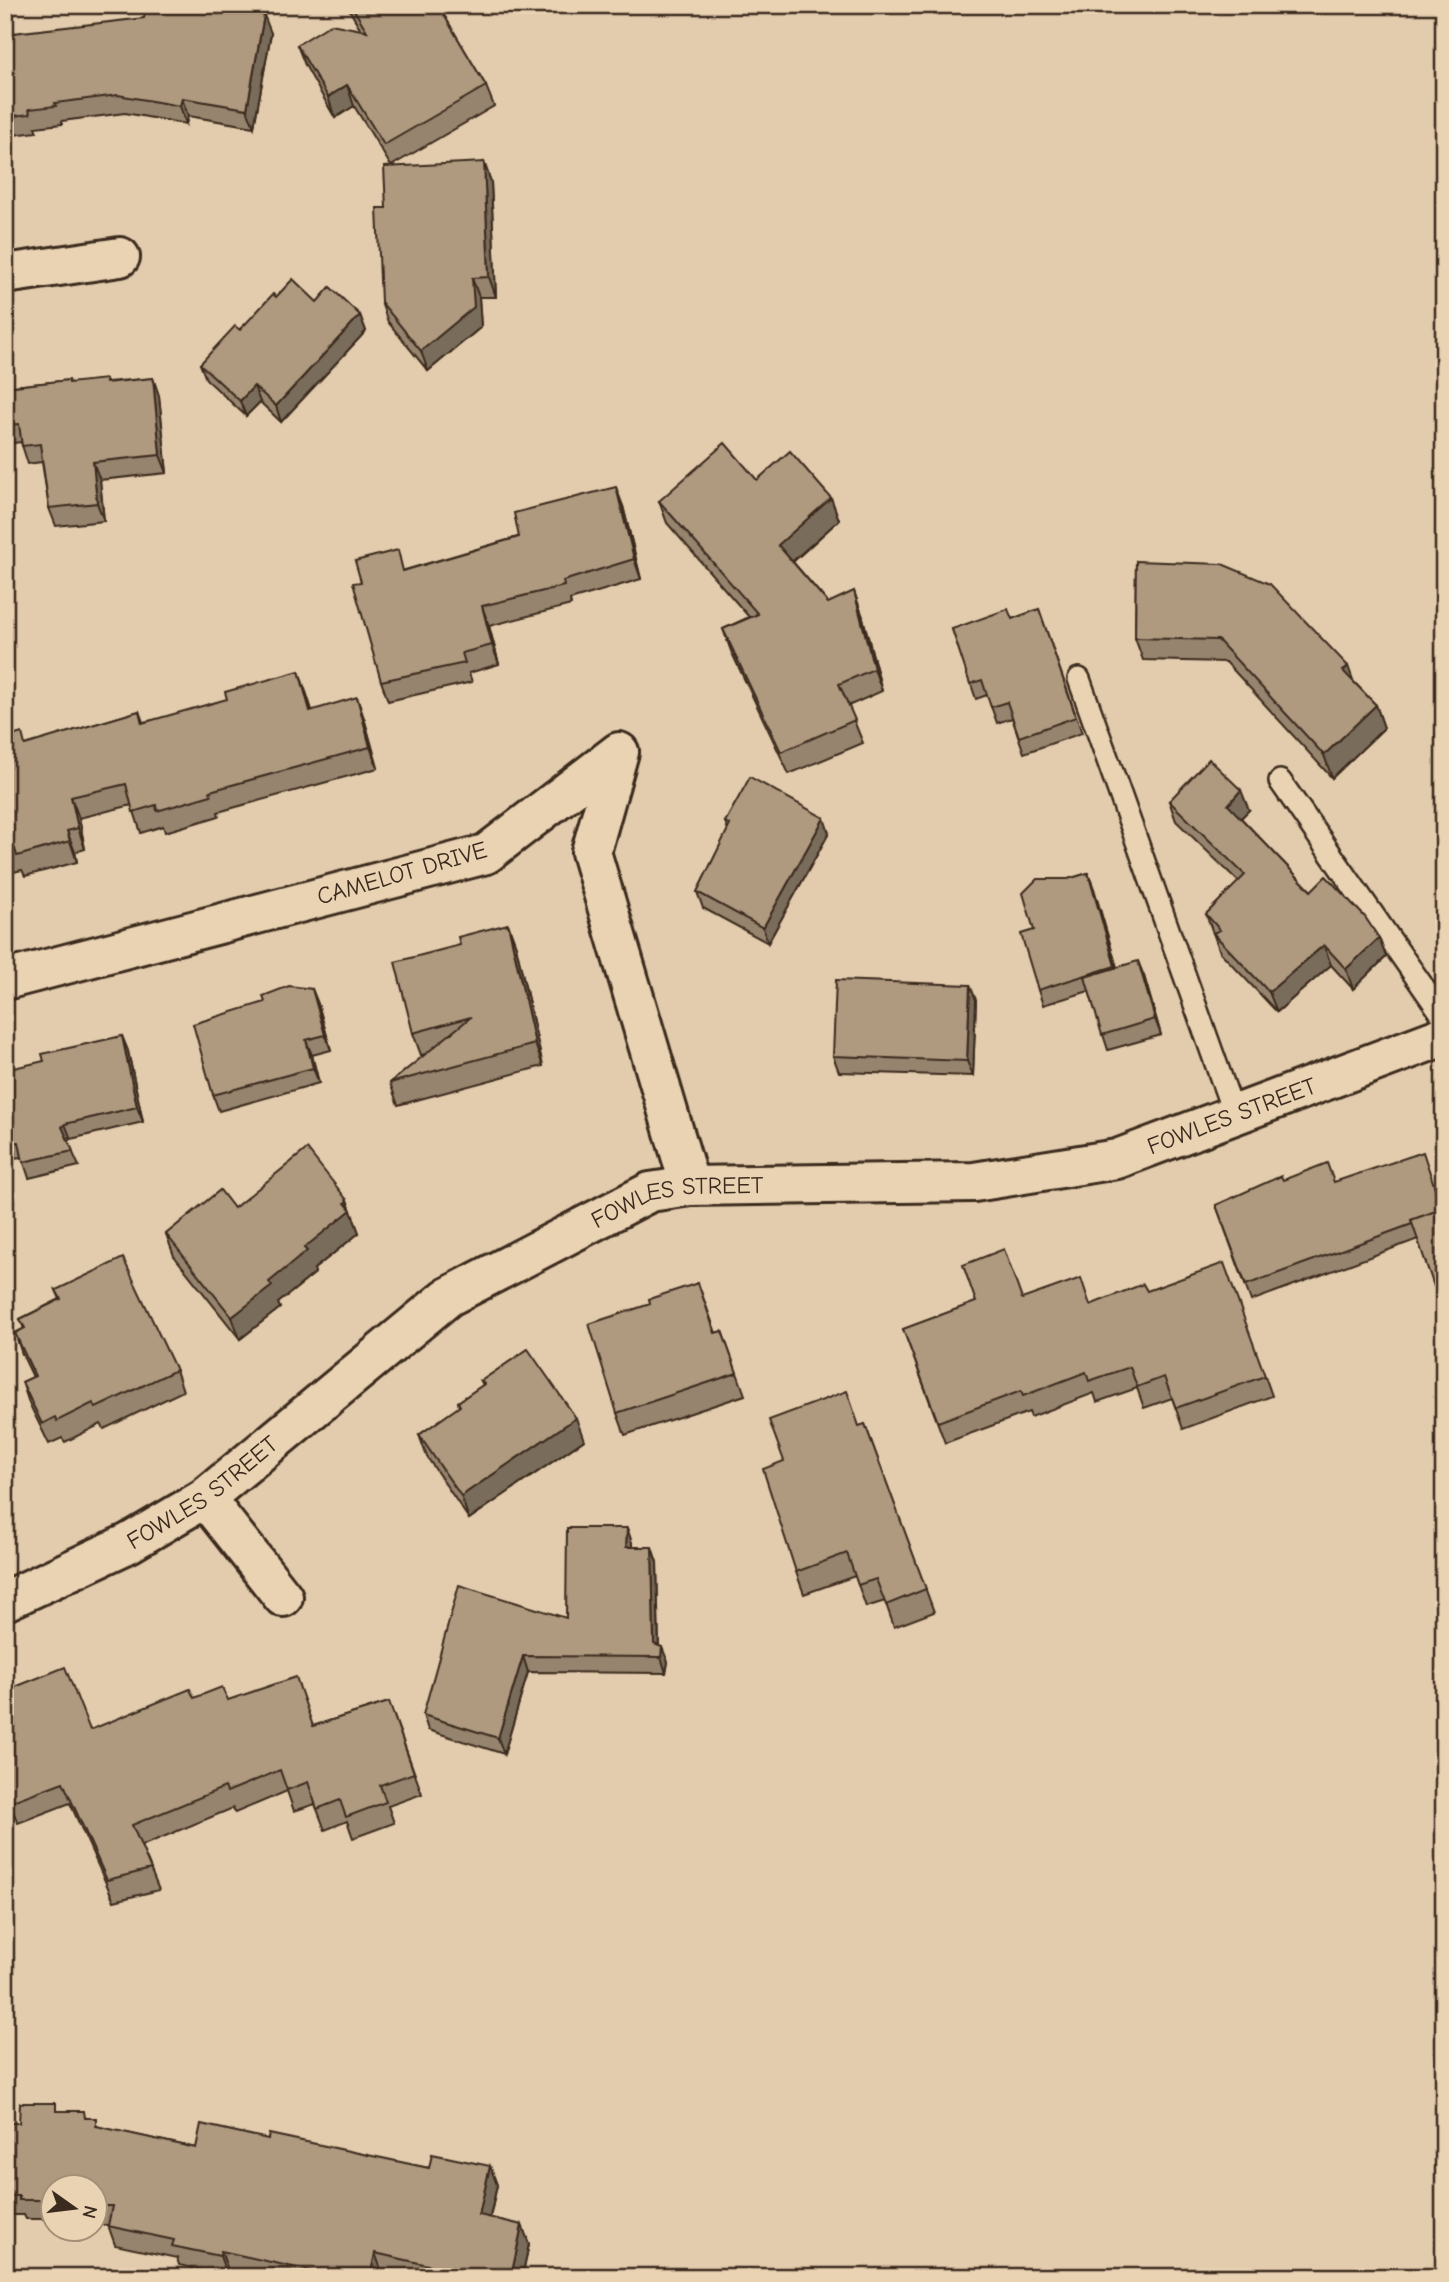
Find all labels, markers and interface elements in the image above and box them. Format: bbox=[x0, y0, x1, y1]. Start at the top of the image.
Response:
street label: CAMELOT DRIVE bbox=[314, 835, 490, 911]
street label: FOWLES STREET bbox=[1143, 1071, 1320, 1160]
street label: FOWLES STREET bbox=[586, 1171, 764, 1234]
street label: FOWLES STREET bbox=[122, 1430, 284, 1555]
north arrow bbox=[38, 2174, 108, 2244]
text: N bbox=[77, 2203, 102, 2221]

